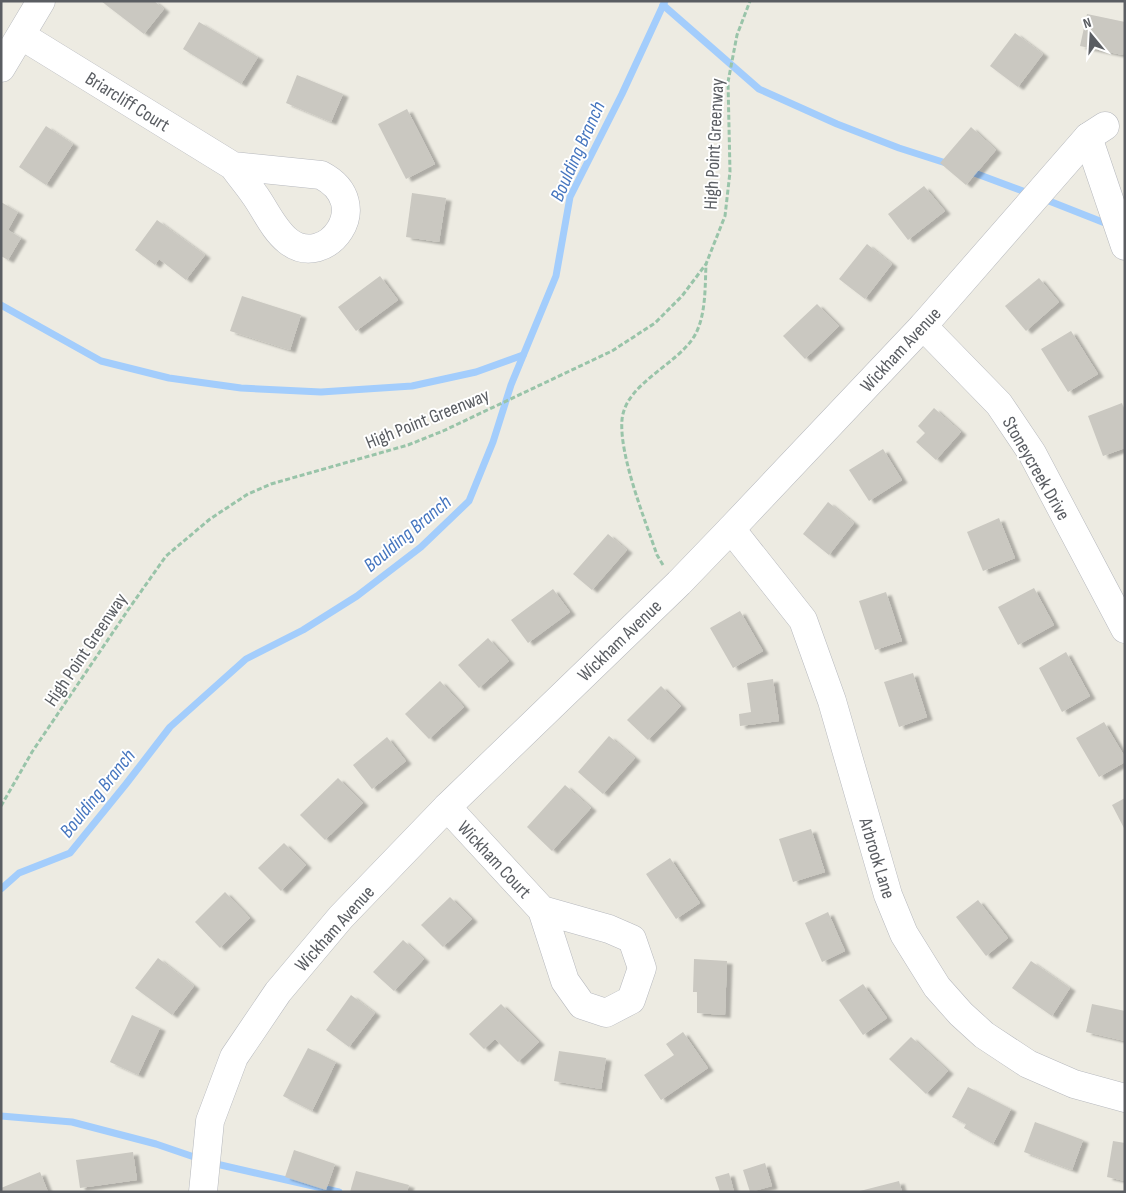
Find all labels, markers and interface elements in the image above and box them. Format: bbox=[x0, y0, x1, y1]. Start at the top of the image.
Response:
north arrow bbox=[1066, 10, 1116, 60]
text: N bbox=[1081, 14, 1093, 32]
street label: Briarcliff Court bbox=[81, 67, 174, 137]
street label: High Point Greenway bbox=[700, 77, 729, 210]
water label: Boulding Branch bbox=[545, 98, 611, 205]
street label: Wickham Avenue bbox=[856, 303, 946, 397]
street label: High Point Greenway bbox=[362, 384, 493, 455]
street label: Stoneycreek Drive bbox=[997, 413, 1075, 525]
water label: Boulding Branch bbox=[359, 490, 456, 577]
street label: High Point Greenway bbox=[40, 588, 133, 711]
street label: Wickham Avenue bbox=[573, 595, 667, 687]
water label: Boulding Branch bbox=[55, 745, 141, 843]
street label: Arbrook Lane bbox=[853, 814, 900, 902]
street label: Wickham Court bbox=[452, 816, 536, 904]
street label: Wickham Avenue bbox=[290, 881, 380, 977]

